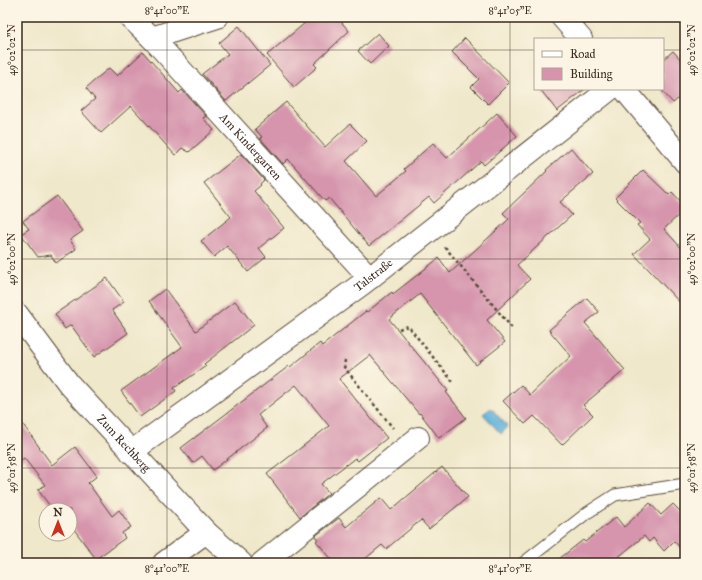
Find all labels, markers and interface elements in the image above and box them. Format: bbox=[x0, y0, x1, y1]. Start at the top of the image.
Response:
text: 8°41'00"E bbox=[145, 5, 189, 17]
text: 8°41'05"E bbox=[488, 5, 532, 17]
text: 49°02'02"N bbox=[6, 24, 18, 76]
text: 49°02'02"N bbox=[686, 24, 698, 76]
legend bbox=[534, 38, 664, 90]
text: Road bbox=[570, 47, 596, 61]
text: Building bbox=[570, 67, 613, 82]
street label: Am Kindergarten bbox=[216, 109, 285, 183]
text: 49°02'00"N bbox=[6, 232, 18, 285]
text: 49°02'00"N bbox=[686, 232, 698, 285]
street label: Talstraße bbox=[351, 256, 395, 295]
street label: Zum Rechberg bbox=[94, 412, 154, 476]
text: 49°01'58"N bbox=[6, 443, 18, 493]
text: 49°01'58"N bbox=[686, 443, 698, 493]
north arrow bbox=[38, 502, 78, 542]
text: N bbox=[53, 506, 63, 519]
text: 8°41'00"E bbox=[145, 563, 189, 575]
text: 8°41'05"E bbox=[488, 563, 532, 575]

